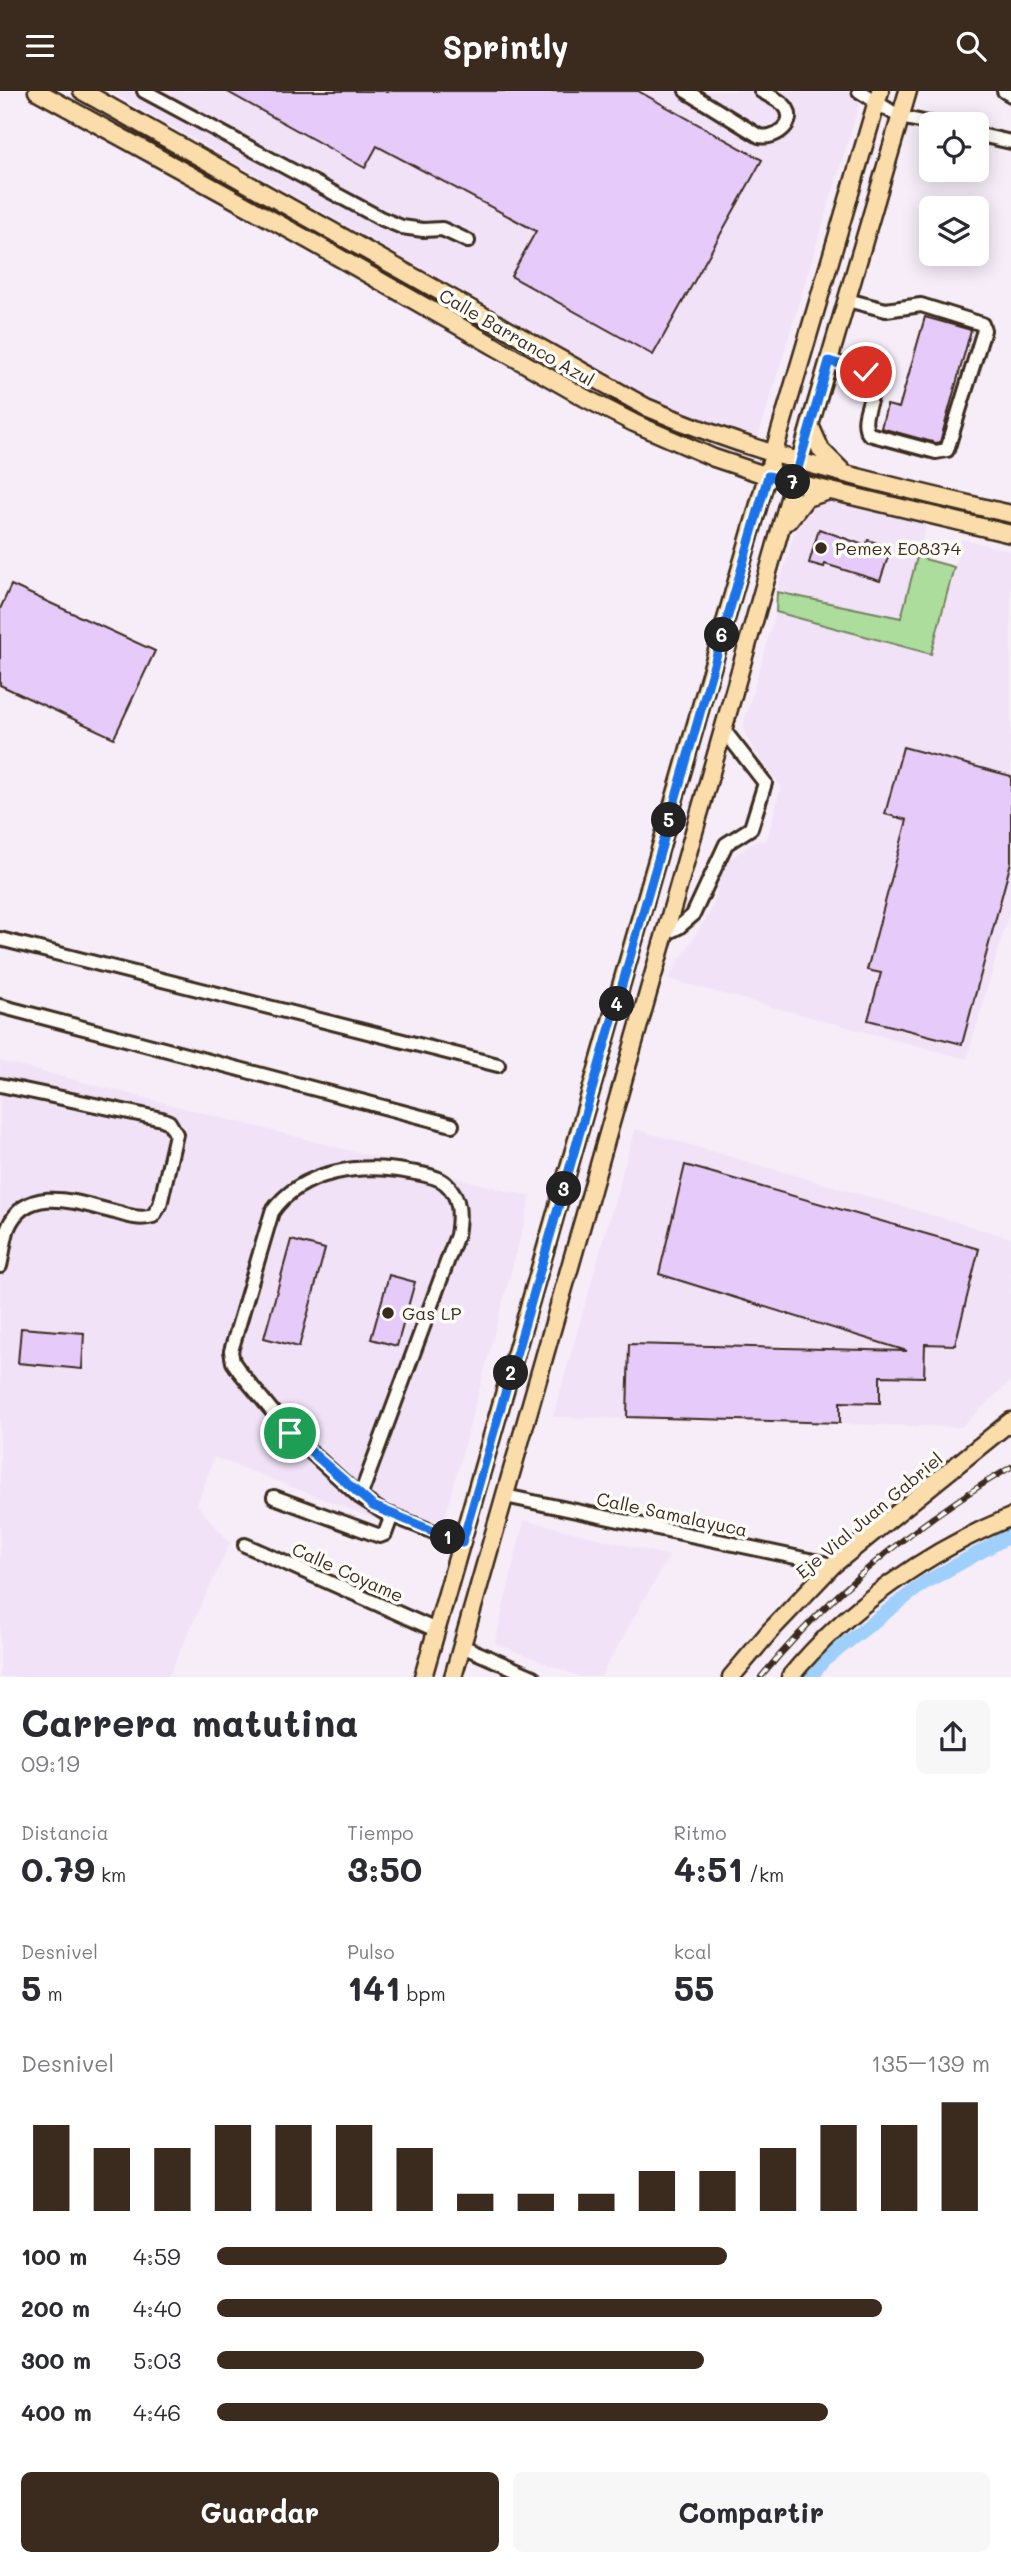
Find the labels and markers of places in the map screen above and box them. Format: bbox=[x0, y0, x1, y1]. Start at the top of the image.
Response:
pin bbox=[836, 342, 896, 402]
pin: 7 bbox=[776, 465, 810, 499]
place label: Pemex E08374 bbox=[835, 536, 961, 560]
marker: Pemex E08374 bbox=[813, 540, 829, 556]
pin: 6 bbox=[704, 617, 740, 653]
pin: 5 bbox=[652, 803, 686, 837]
pin: 4 bbox=[600, 986, 634, 1021]
pin: 3 bbox=[546, 1171, 582, 1207]
place label: Gas LP bbox=[402, 1301, 462, 1325]
marker: Gas LP bbox=[380, 1305, 396, 1321]
pin: 2 bbox=[494, 1355, 528, 1391]
pin bbox=[260, 1403, 320, 1463]
pin: 1 bbox=[430, 1519, 466, 1555]

